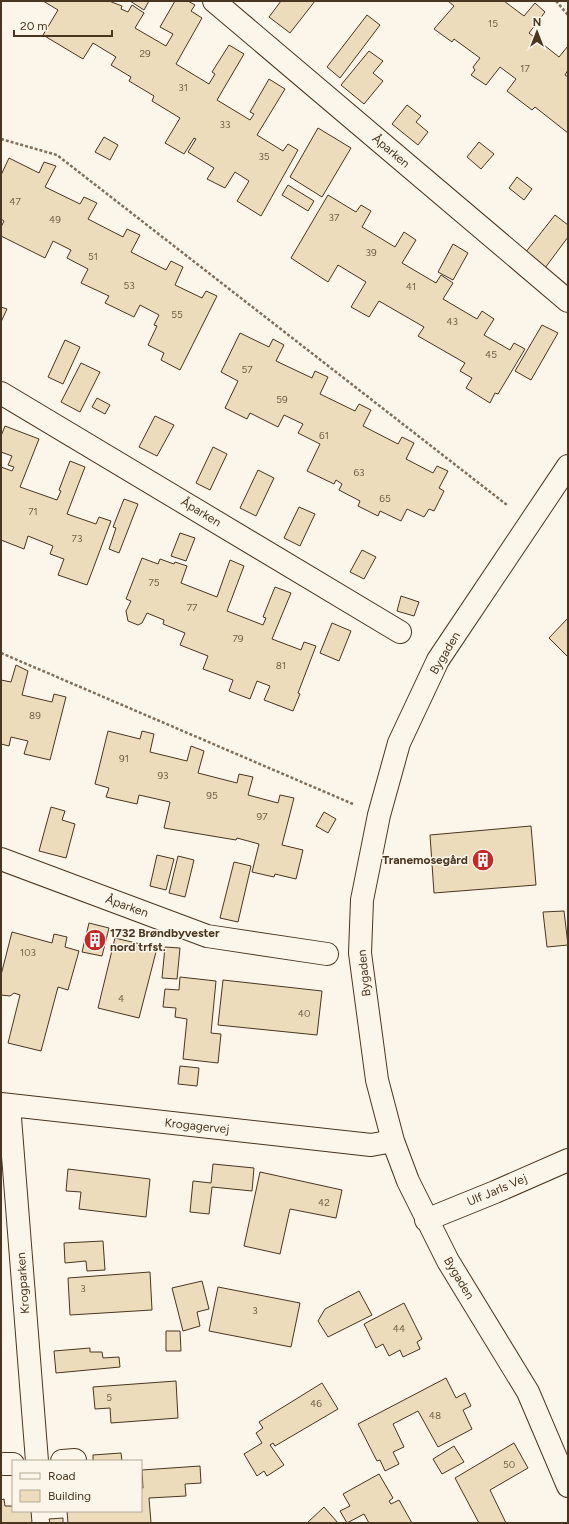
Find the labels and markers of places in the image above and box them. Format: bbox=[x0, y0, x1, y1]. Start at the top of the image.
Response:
building icon: Tranemosegård bbox=[470, 847, 496, 873]
place label: Tranemosegård bbox=[382, 853, 468, 867]
place label: 1732 Brøndbyvester nord trfst. bbox=[110, 926, 220, 954]
building icon: 1732 Brøndbyvester nord trfst. bbox=[82, 927, 108, 953]

